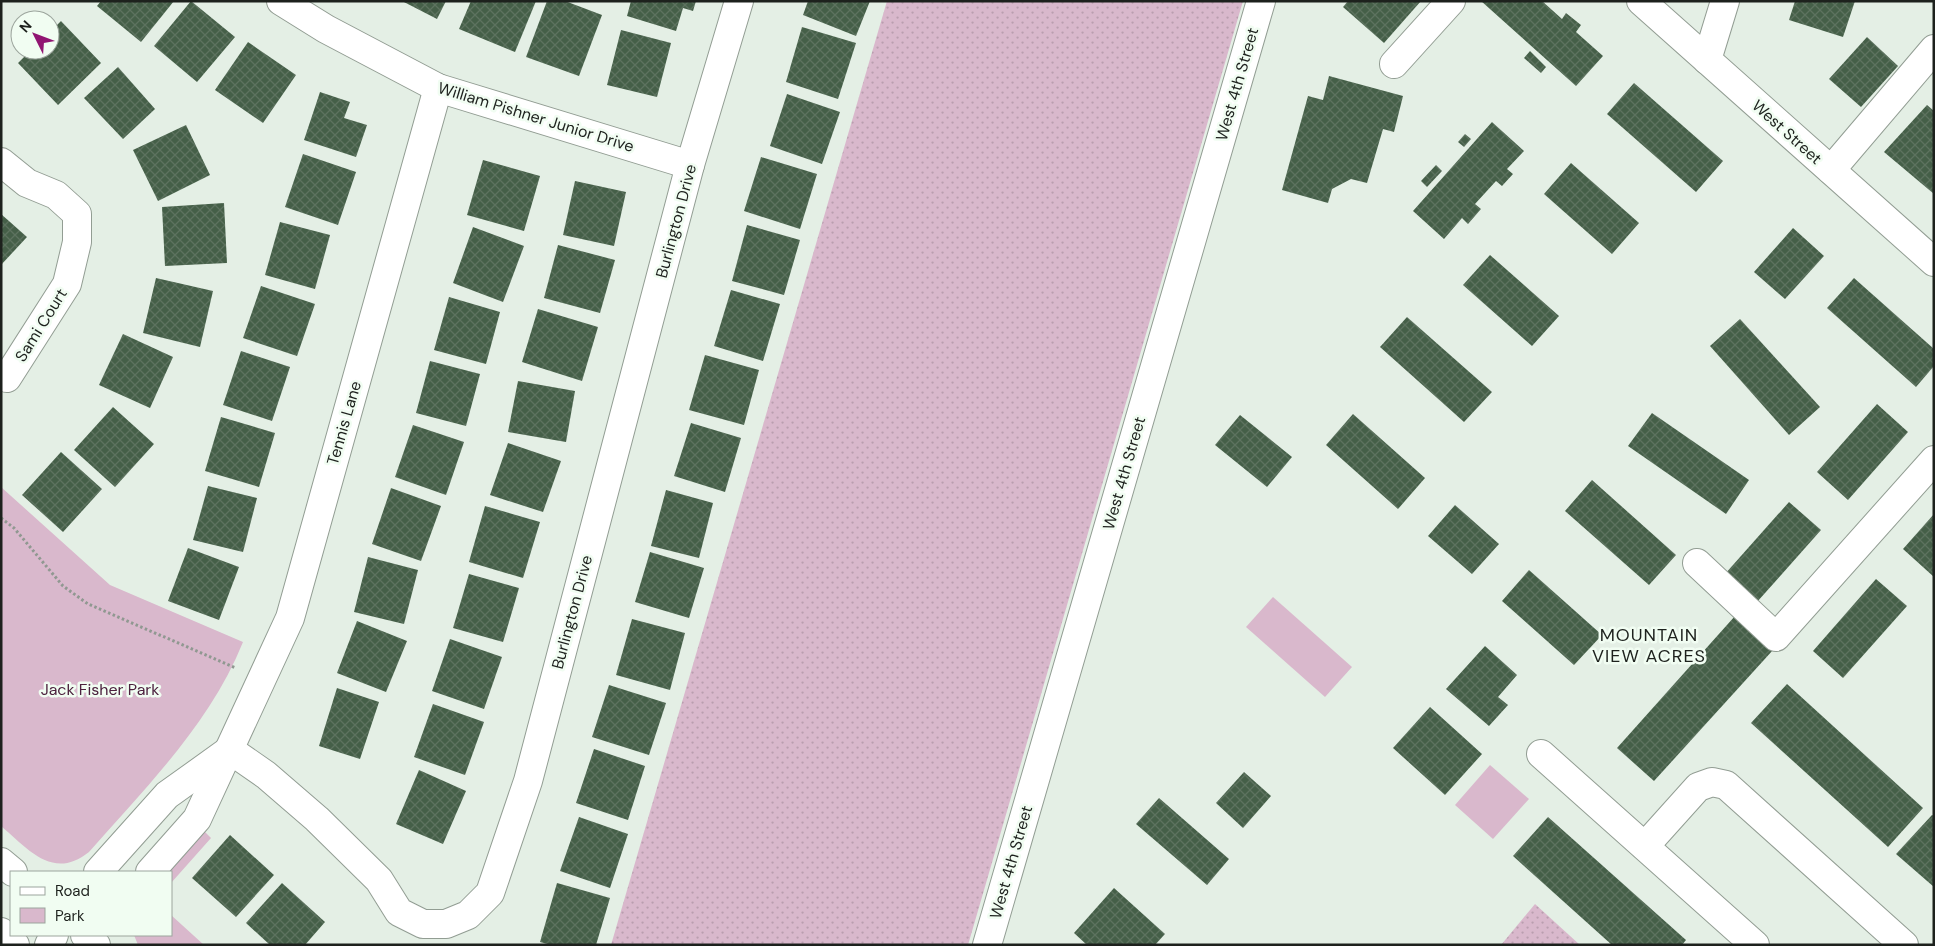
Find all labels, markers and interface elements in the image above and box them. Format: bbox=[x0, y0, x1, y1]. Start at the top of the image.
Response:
north arrow bbox=[10, 10, 60, 60]
text: N bbox=[15, 16, 35, 36]
street label: West 4th Street bbox=[1211, 25, 1263, 143]
street label: William Pishner Junior Drive bbox=[435, 77, 637, 157]
street label: West Street bbox=[1748, 95, 1826, 169]
street label: Burlington Drive bbox=[651, 162, 701, 280]
street label: Sami Court bbox=[10, 284, 72, 366]
street label: Tennis Lane bbox=[322, 379, 366, 467]
street label: West 4th Street bbox=[1098, 414, 1150, 532]
street label: Burlington Drive bbox=[547, 553, 597, 671]
district label: MOUNTAIN VIEW ACRES bbox=[1592, 623, 1706, 668]
park label: Jack Fisher Park bbox=[41, 679, 159, 700]
street label: West 4th Street bbox=[985, 803, 1037, 921]
legend bbox=[10, 871, 172, 936]
text: Road bbox=[55, 881, 90, 901]
text: Park bbox=[55, 906, 85, 926]

